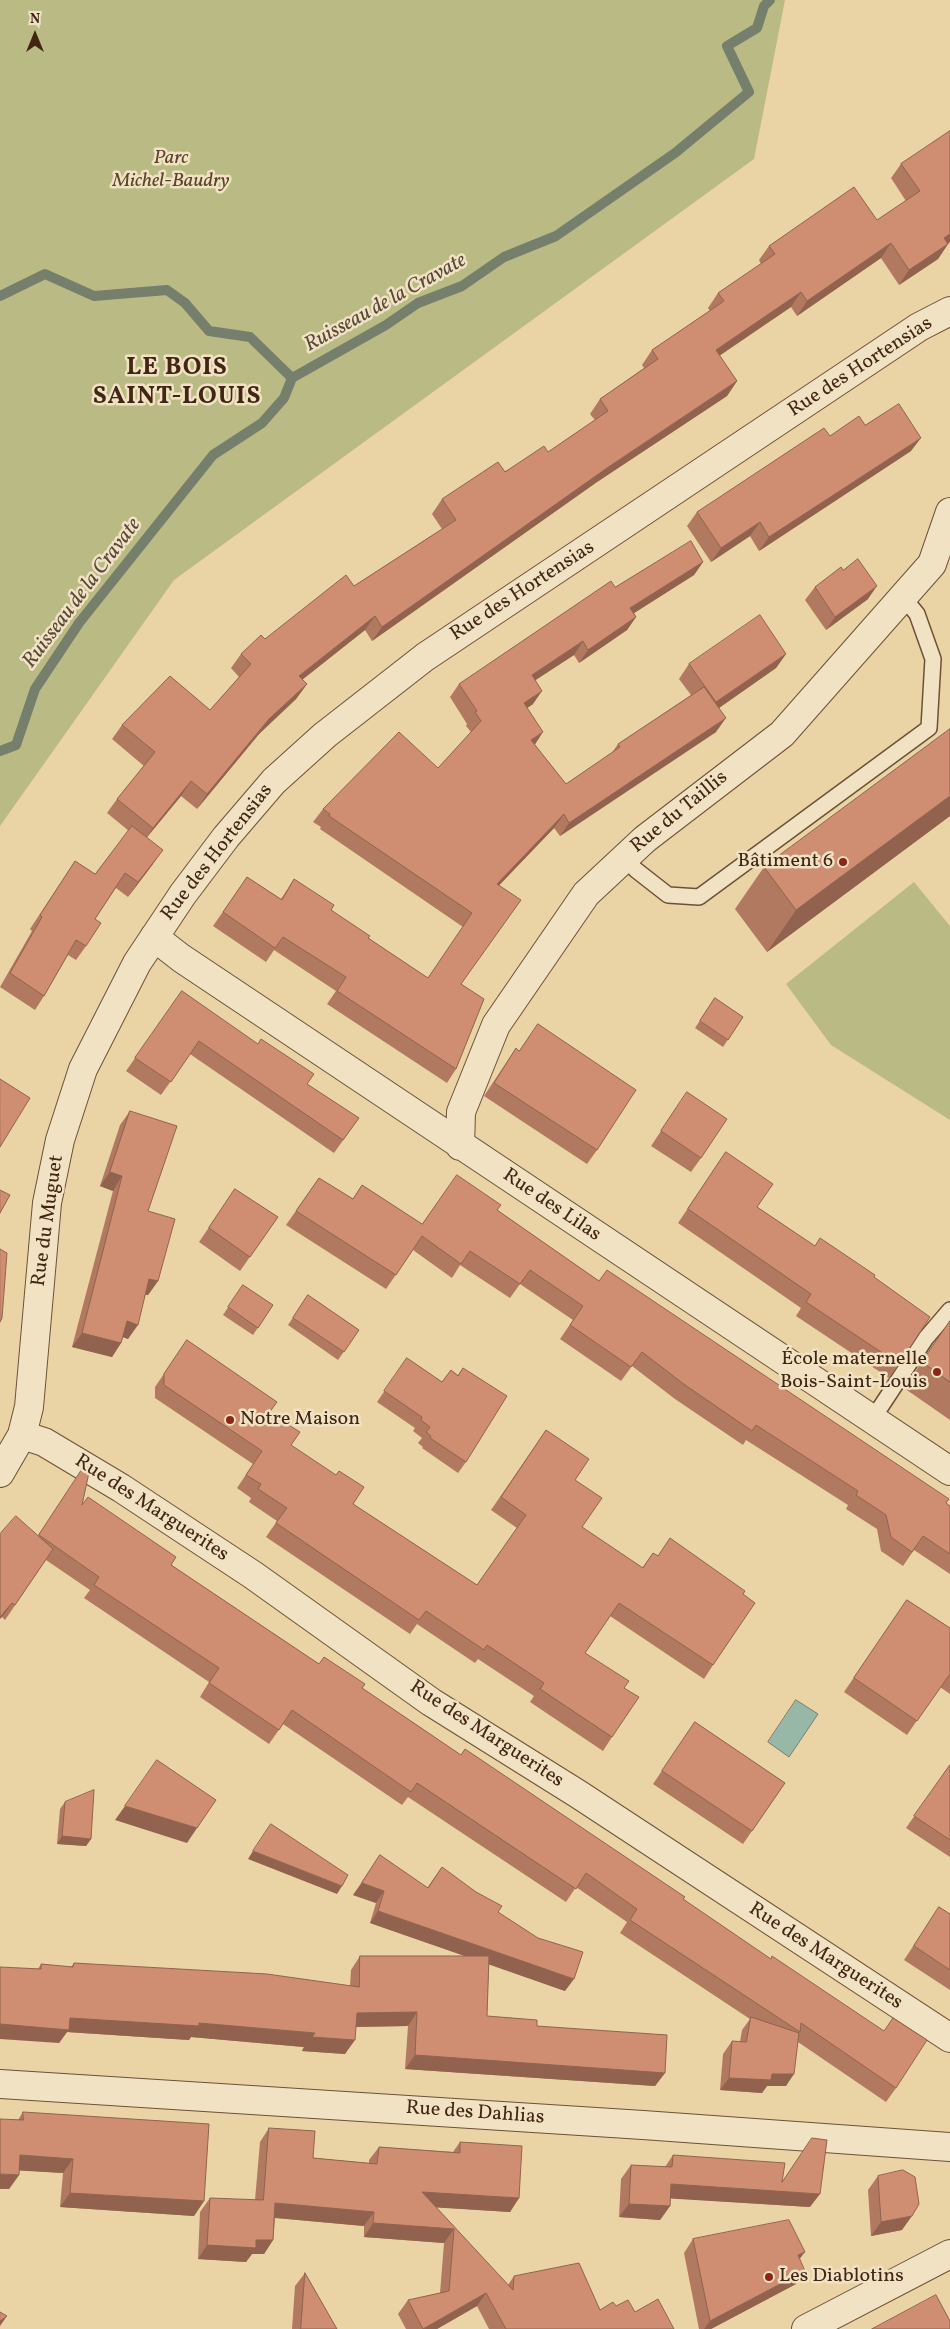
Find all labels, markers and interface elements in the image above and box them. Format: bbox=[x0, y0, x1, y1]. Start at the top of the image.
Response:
north arrow bbox=[10, 10, 60, 60]
text: N bbox=[30, 10, 40, 29]
park label: Parc Michel-Baudry bbox=[112, 147, 230, 194]
water label: Ruisseau de la Cravate bbox=[301, 249, 471, 359]
street label: Rue des Hortensias bbox=[784, 312, 938, 424]
district label: LE BOIS SAINT-LOUIS bbox=[91, 354, 263, 413]
water label: Ruisseau de la Cravate bbox=[18, 514, 148, 674]
street label: Rue des Hortensias bbox=[446, 536, 600, 648]
street label: Rue du Taillis bbox=[627, 767, 733, 859]
street label: Rue des Hortensias bbox=[157, 780, 279, 926]
place label: Bâtiment 6 bbox=[738, 850, 833, 874]
marker: Bâtiment 6 bbox=[837, 856, 849, 868]
street label: Rue du Muguet bbox=[28, 1154, 70, 1288]
street label: Rue des Lilas bbox=[497, 1164, 605, 1248]
place label: École maternelle Bois-Saint-Louis bbox=[780, 1348, 927, 1395]
marker: École maternelle Bois-Saint-Louis bbox=[931, 1366, 943, 1378]
place label: Notre Maison bbox=[240, 1408, 360, 1432]
marker: Notre Maison bbox=[224, 1414, 236, 1426]
street label: Rue des Marguerites bbox=[69, 1450, 233, 1568]
street label: Rue des Marguerites bbox=[404, 1676, 568, 1794]
street label: Rue des Marguerites bbox=[743, 1898, 907, 2016]
street label: Rue des Dahlias bbox=[405, 2097, 545, 2131]
place label: Les Diablotins bbox=[779, 2265, 904, 2289]
marker: Les Diablotins bbox=[763, 2271, 775, 2283]

